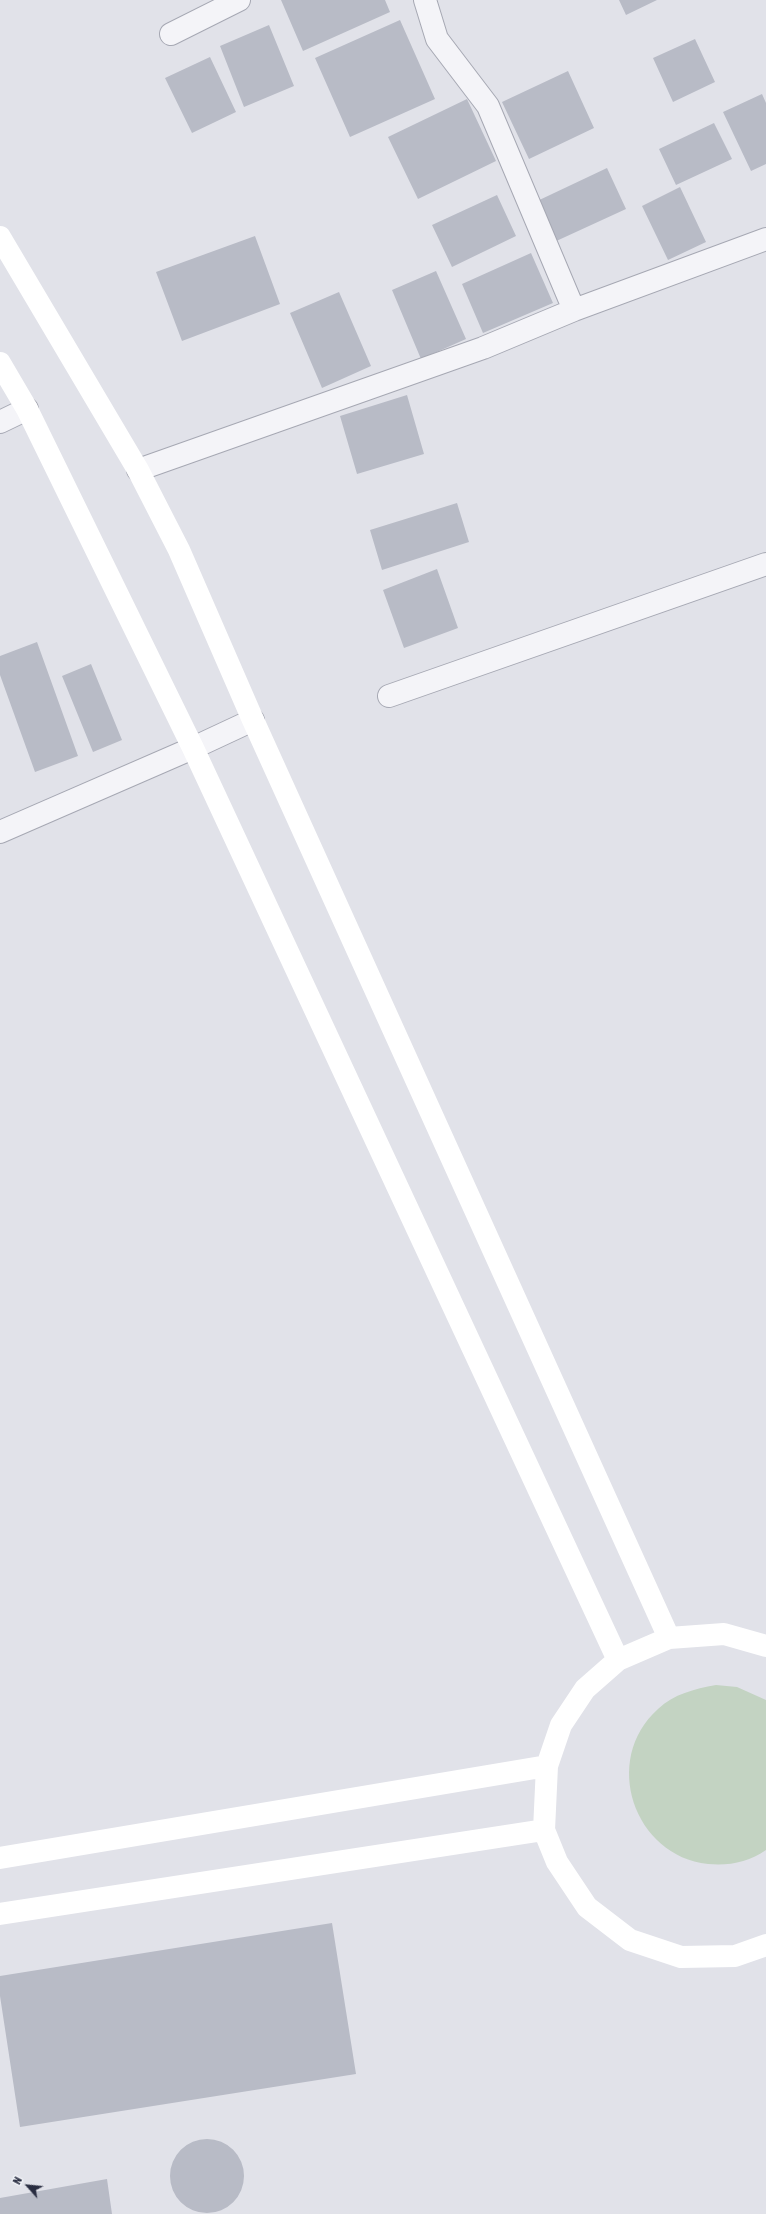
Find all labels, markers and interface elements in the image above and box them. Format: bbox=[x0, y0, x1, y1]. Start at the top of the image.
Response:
north arrow bbox=[8, 2166, 48, 2206]
text: N bbox=[10, 2175, 24, 2186]

